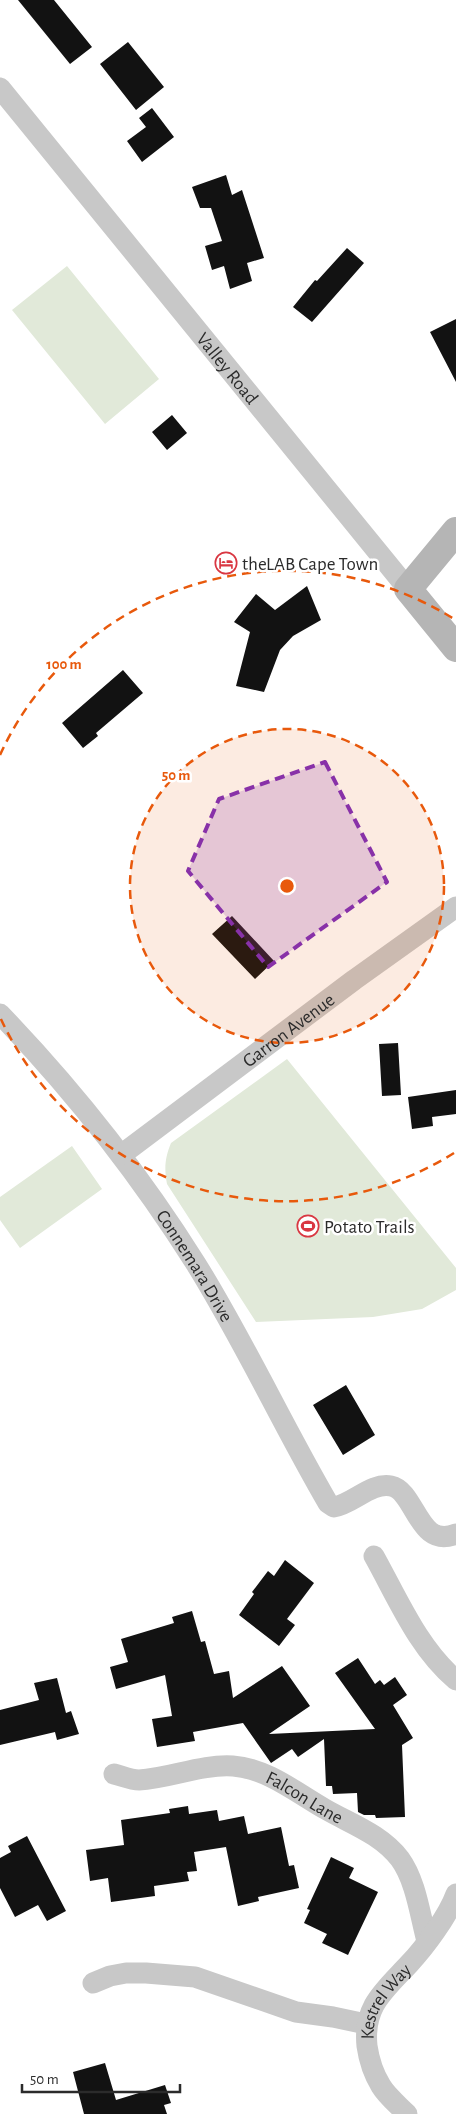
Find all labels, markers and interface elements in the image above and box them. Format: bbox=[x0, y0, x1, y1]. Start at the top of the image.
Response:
street label: Valley Road bbox=[192, 330, 261, 408]
hotel icon: theLAB Cape Town bbox=[214, 551, 238, 575]
place label: theLAB Cape Town bbox=[242, 555, 378, 574]
text: 100 m bbox=[46, 657, 82, 672]
text: 50 m bbox=[162, 768, 190, 783]
centre of rings bbox=[278, 877, 296, 895]
street label: Garron Avenue bbox=[239, 990, 339, 1071]
street label: Connemara Drive bbox=[152, 1207, 236, 1325]
sports icon: Potato Trails bbox=[296, 1214, 320, 1238]
place label: Potato Trails bbox=[324, 1218, 415, 1237]
street label: Falcon Lane bbox=[263, 1768, 346, 1828]
street label: Kestrel Way bbox=[358, 1960, 415, 2040]
scale bar bbox=[22, 2062, 180, 2094]
text: 50 m bbox=[30, 2072, 59, 2087]

